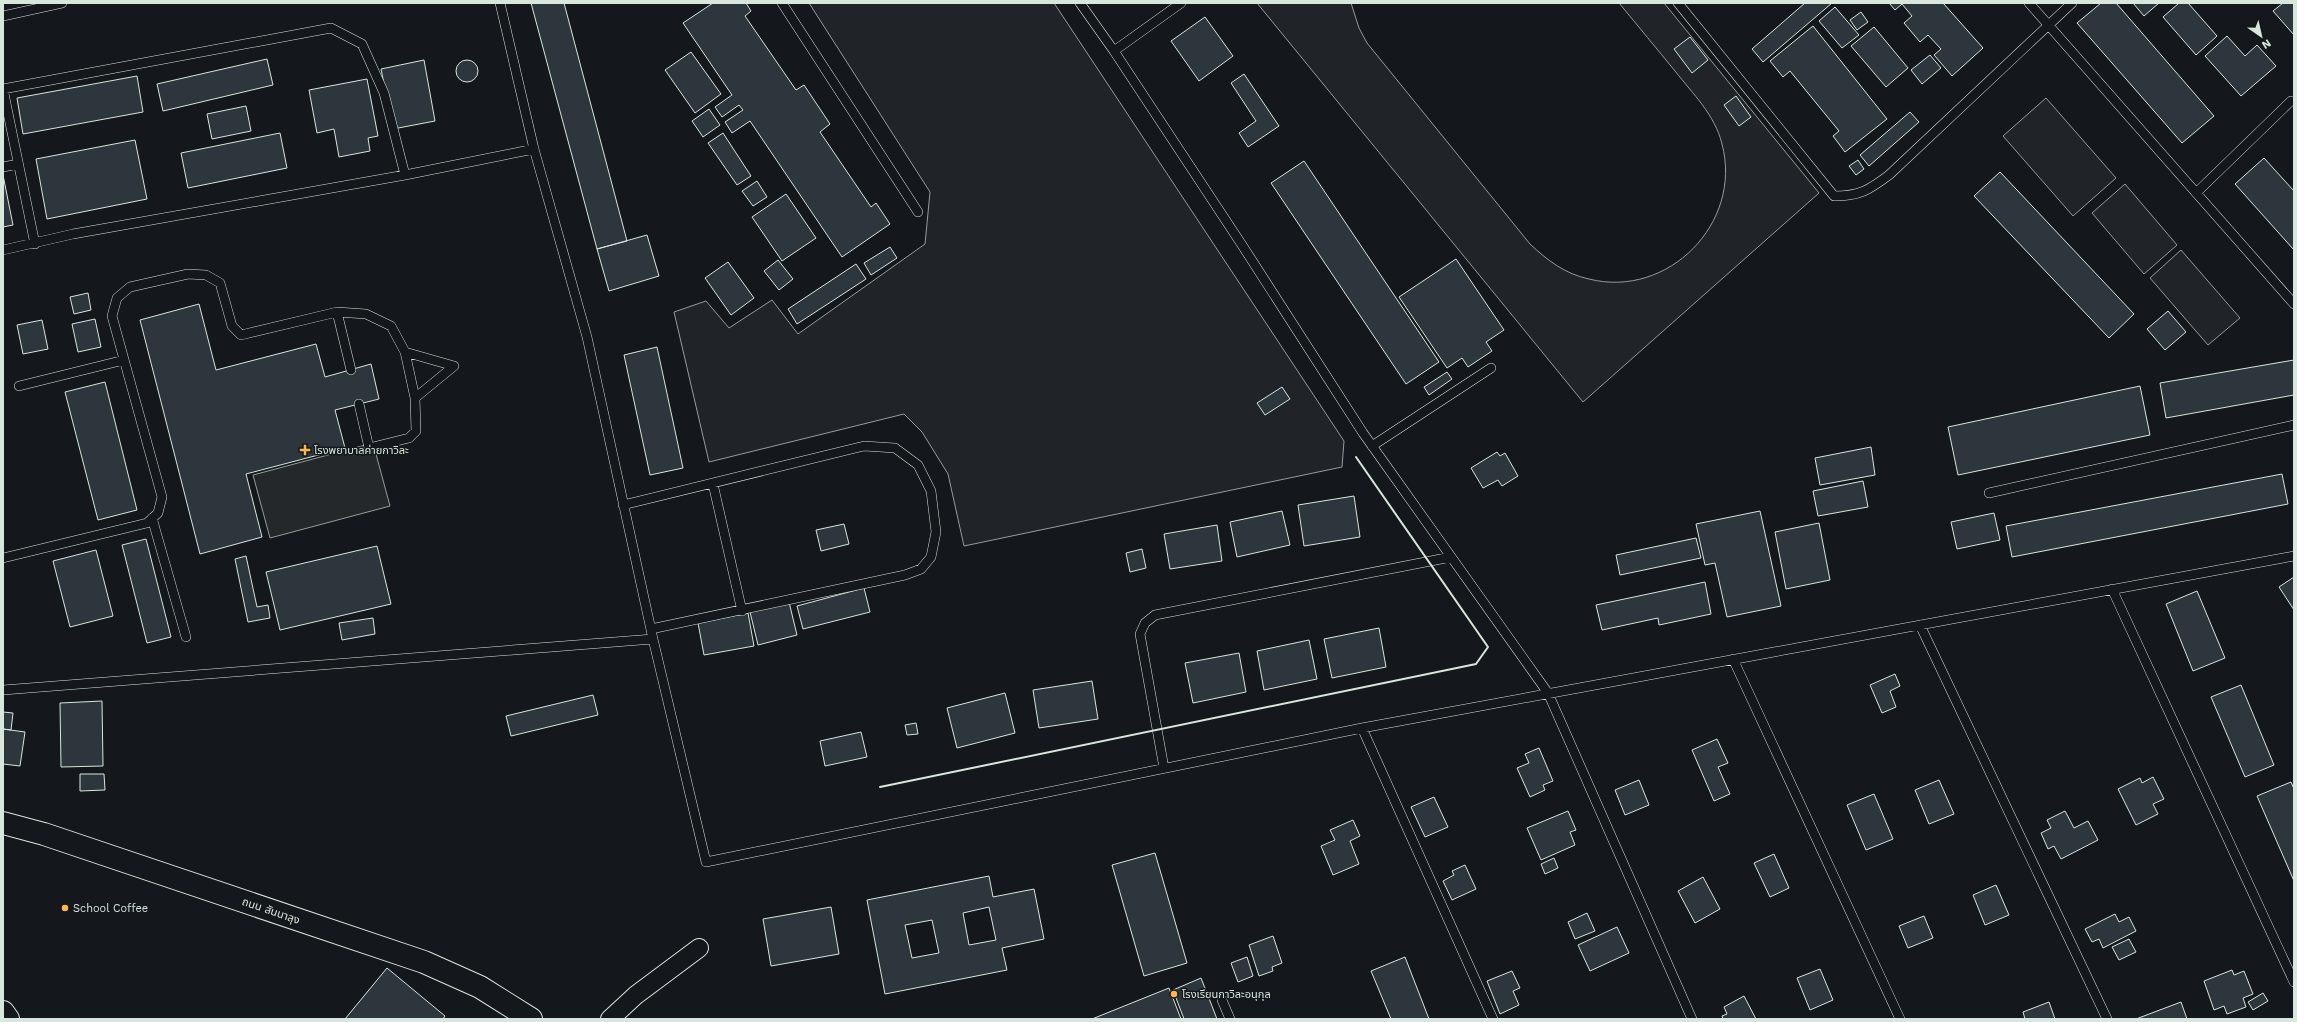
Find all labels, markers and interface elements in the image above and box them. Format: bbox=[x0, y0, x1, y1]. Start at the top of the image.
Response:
north arrow bbox=[2241, 16, 2281, 56]
text: N bbox=[2259, 36, 2273, 52]
marker: โรงพยาบาลค่ายกาวิละ bbox=[299, 444, 311, 456]
place label: โรงพยาบาลค่ายกาวิละ bbox=[314, 444, 409, 457]
street label: ถนน สันนาลุง bbox=[240, 895, 302, 927]
place label: School Coffee bbox=[73, 902, 148, 915]
marker: School Coffee bbox=[60, 903, 70, 913]
place label: โรงเรียนกาวิละอนุกุล bbox=[1182, 988, 1271, 1001]
marker: โรงเรียนกาวิละอนุกุล bbox=[1169, 989, 1179, 999]

